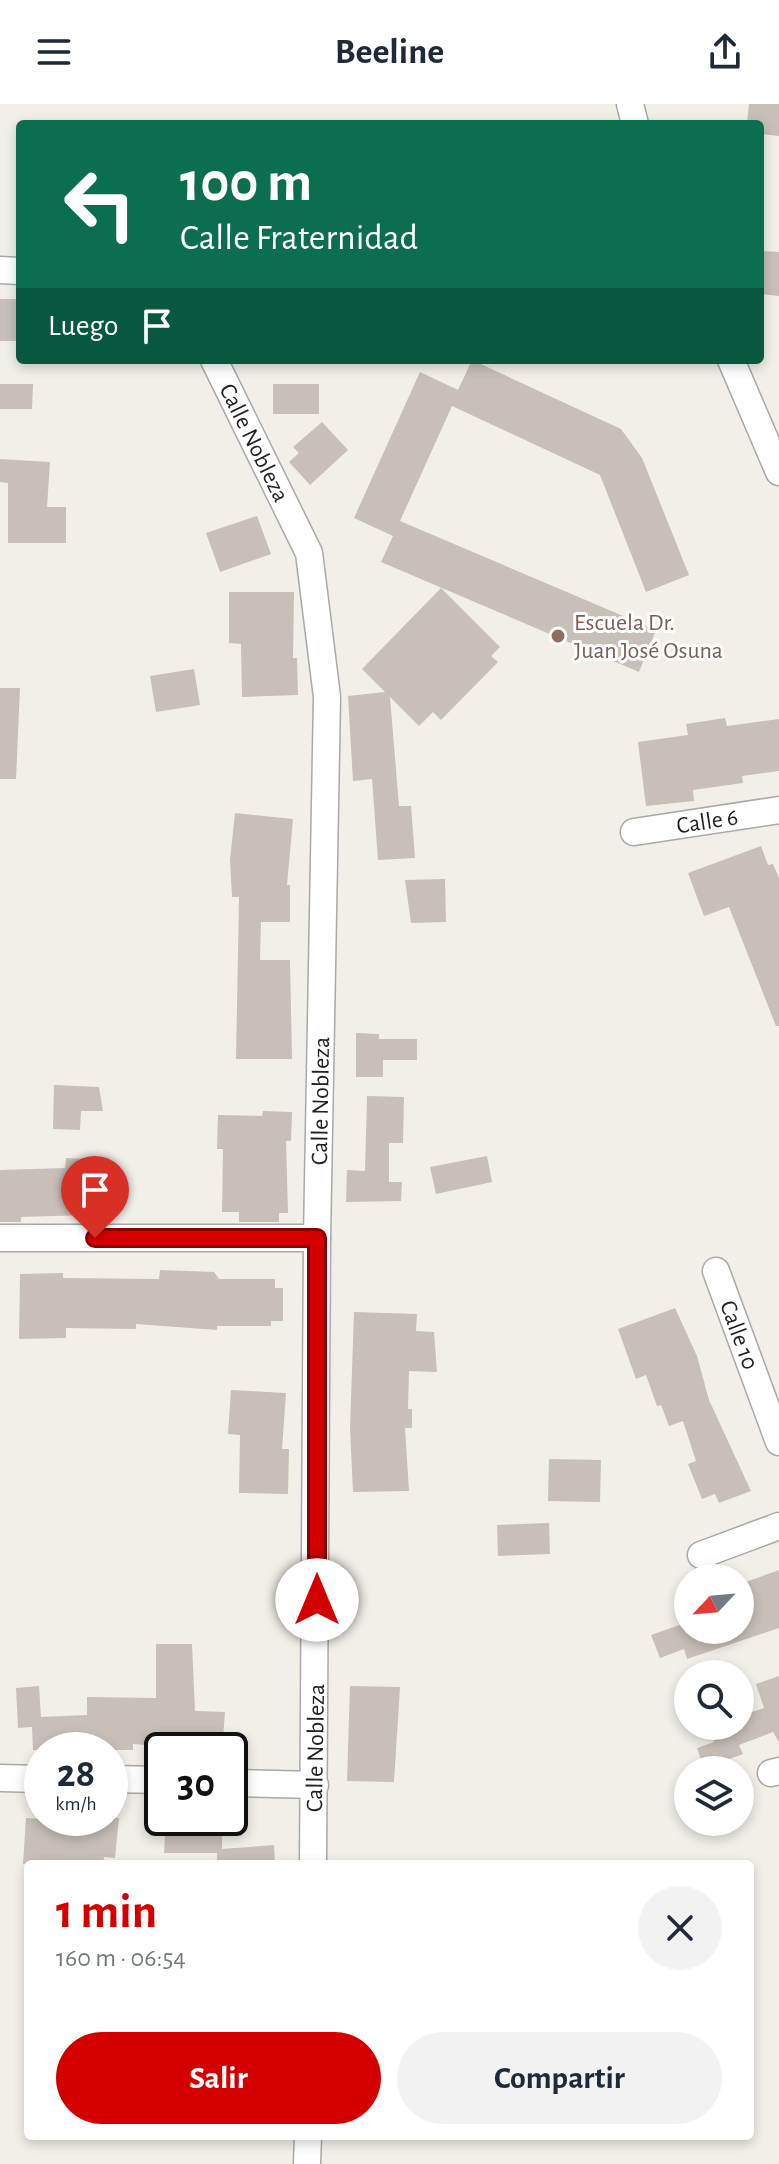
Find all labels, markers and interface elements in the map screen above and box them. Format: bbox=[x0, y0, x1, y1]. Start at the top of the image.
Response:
icon: menu bbox=[32, 30, 76, 74]
icon: share bbox=[703, 30, 747, 74]
text: Beeline bbox=[335, 34, 444, 70]
icon: left bbox=[48, 152, 152, 256]
text: 100 m bbox=[180, 155, 312, 211]
text: Calle Fraternidad bbox=[180, 220, 418, 256]
icon: arrive bbox=[135, 304, 179, 348]
text: Luego bbox=[48, 311, 119, 341]
street label: Calle Nobleza bbox=[215, 380, 293, 506]
place label: Escuela Dr. Juan José Osuna bbox=[574, 611, 723, 663]
marker: Escuela Dr. Juan José Osuna bbox=[549, 627, 567, 645]
street label: Calle 6 bbox=[675, 805, 740, 838]
street label: Calle Nobleza bbox=[308, 1037, 334, 1165]
pin bbox=[61, 1156, 129, 1238]
icon: arrive bbox=[73, 1168, 117, 1212]
street label: Calle 10 bbox=[715, 1297, 762, 1373]
position arrow bbox=[275, 1558, 359, 1642]
north arrow bbox=[674, 1564, 754, 1644]
map controls bbox=[674, 1564, 754, 1836]
button: search bbox=[674, 1660, 754, 1740]
street label: Calle Nobleza bbox=[303, 1684, 329, 1812]
speed limit sign: 30 bbox=[144, 1732, 248, 1836]
text: 28 bbox=[57, 1754, 95, 1794]
button: layers bbox=[674, 1756, 754, 1836]
text: km/h bbox=[55, 1794, 97, 1814]
button: close bbox=[638, 1886, 722, 1970]
text: 1 min bbox=[56, 1889, 157, 1937]
text: 160 m · 06:54 bbox=[56, 1945, 186, 1971]
button: Salir bbox=[56, 2032, 381, 2124]
button: Compartir bbox=[397, 2032, 722, 2124]

